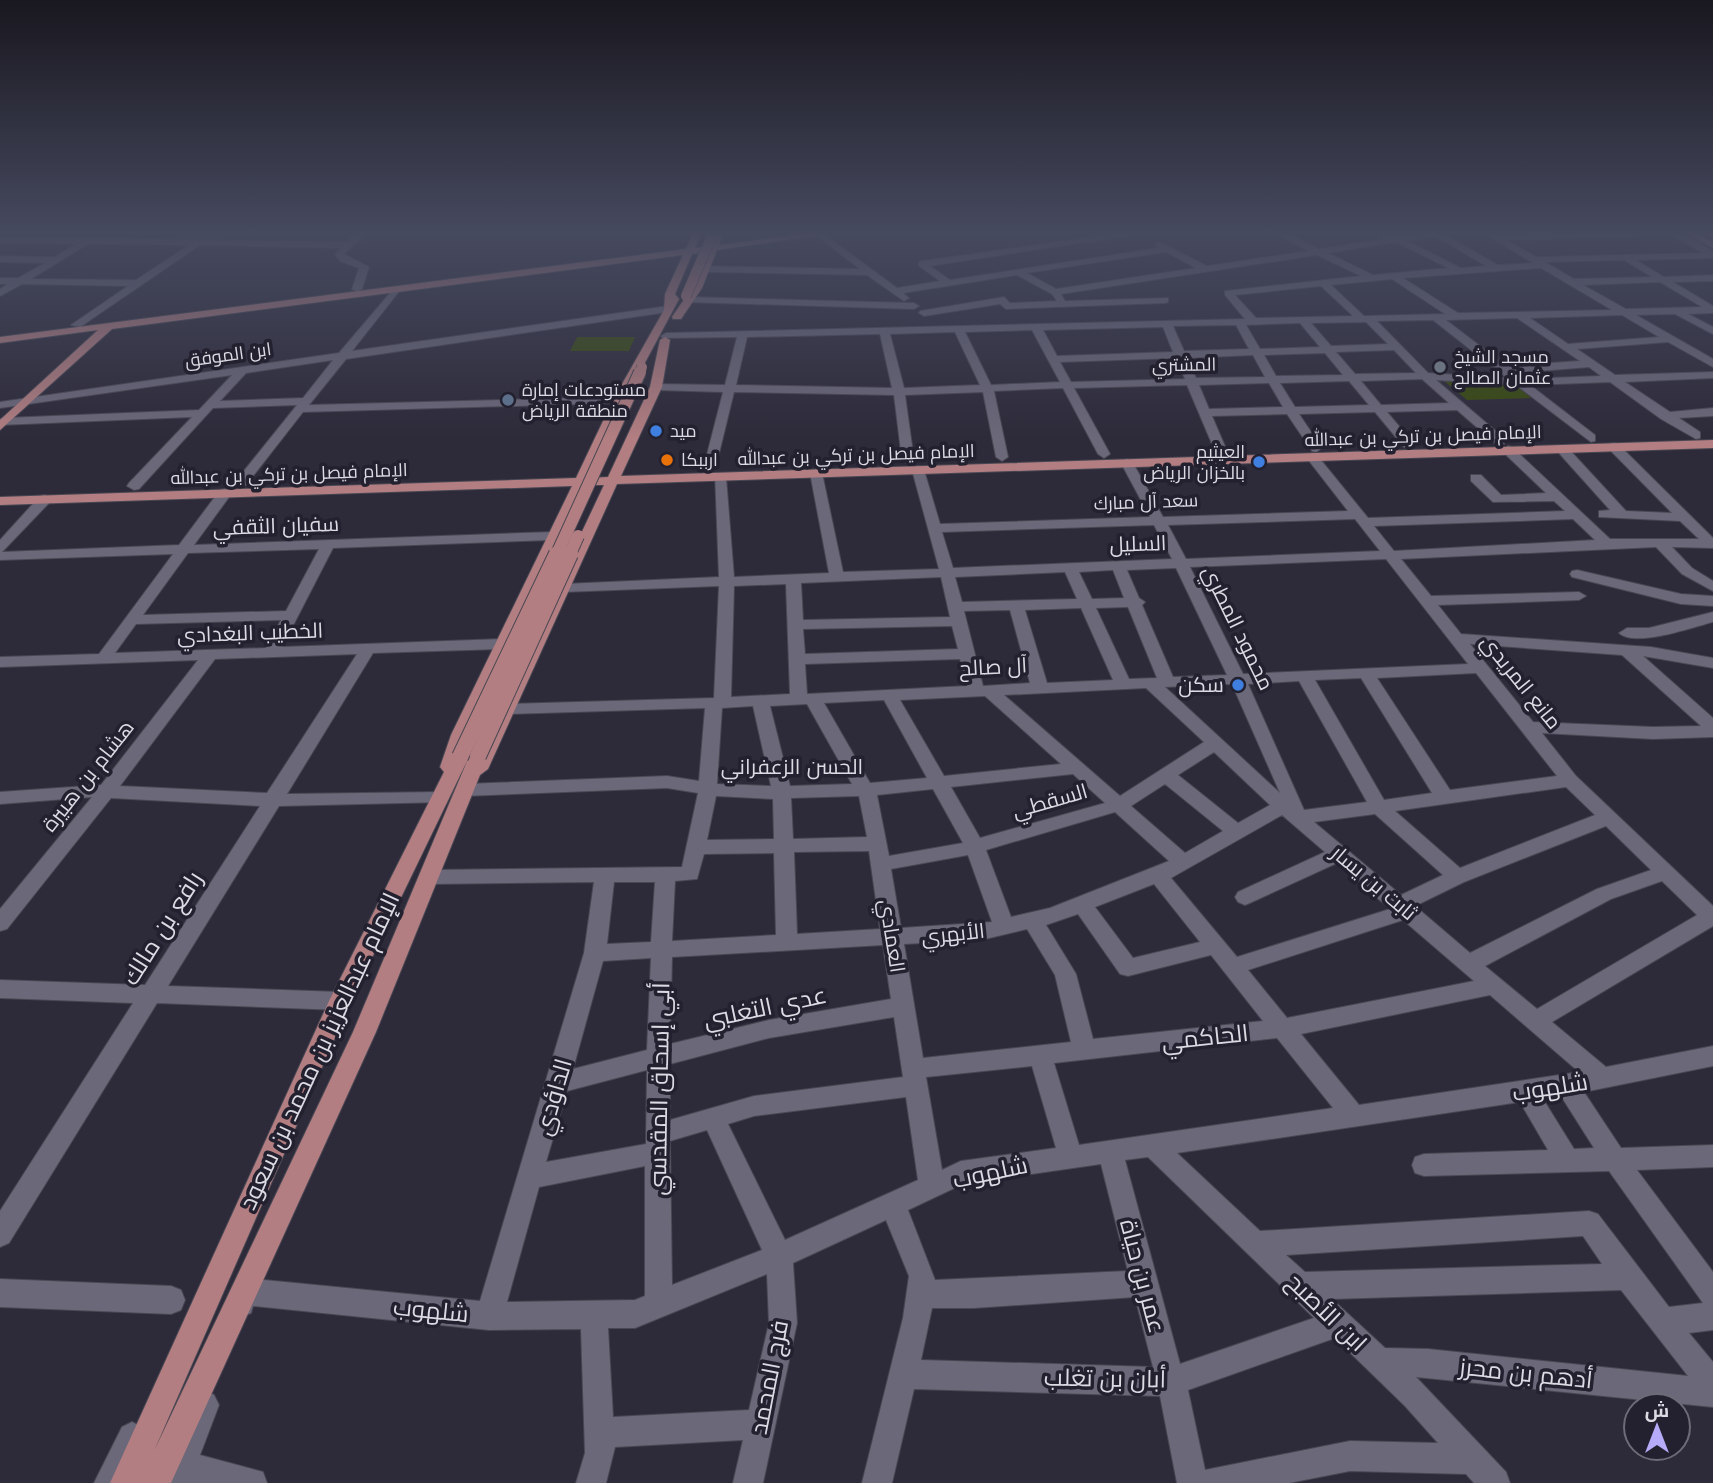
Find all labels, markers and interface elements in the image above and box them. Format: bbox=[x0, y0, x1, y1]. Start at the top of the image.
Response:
street label: ابن الموفق bbox=[183, 336, 273, 374]
place label: مسجد الشيخ عثمان الصالح bbox=[1454, 344, 1552, 391]
street label: المشتري bbox=[1152, 351, 1216, 380]
marker: مسجد الشيخ عثمان الصالح bbox=[1432, 359, 1448, 375]
place label: مستودعات إمارة منطقة الرياض bbox=[522, 377, 646, 424]
marker: مستودعات إمارة منطقة الرياض bbox=[500, 392, 516, 408]
place label: ميد bbox=[670, 418, 696, 444]
street label: الإمام فيصل بن تركي بن عبدالله bbox=[1304, 419, 1542, 454]
marker: ميد bbox=[648, 423, 664, 439]
street label: الإمام فيصل بن تركي بن عبدالله bbox=[737, 438, 975, 473]
place label: العيثيم بالخزان الرياض bbox=[1143, 439, 1245, 486]
place label: ارببكا bbox=[681, 447, 718, 473]
marker: ارببكا bbox=[659, 452, 675, 468]
marker: العيثيم بالخزان الرياض bbox=[1251, 454, 1267, 470]
street label: الإمام فيصل بن تركي بن عبدالله bbox=[170, 457, 408, 492]
street label: سعد آل مبارك bbox=[1093, 487, 1199, 517]
street label: سفيان الثقفي bbox=[212, 509, 340, 544]
street label: السليل bbox=[1109, 528, 1167, 560]
street label: محمود المطري bbox=[1194, 561, 1281, 696]
street label: الخطيب البغدادي bbox=[176, 615, 324, 652]
street label: مانع المريدي bbox=[1473, 628, 1569, 736]
street label: آل صالح bbox=[958, 650, 1028, 684]
place label: سكن bbox=[1178, 670, 1224, 700]
marker: سكن bbox=[1230, 677, 1246, 693]
street label: هشام بن هبيرة bbox=[35, 714, 141, 838]
street label: الحسن الزعفراني bbox=[721, 752, 863, 783]
street label: السقطي bbox=[1009, 776, 1092, 827]
street label: ثابت بن يسار bbox=[1324, 838, 1423, 928]
street label: رافع بن مالك bbox=[113, 864, 211, 992]
street label: الإمام عبدالعزيز بن محمد بن سعود bbox=[230, 887, 408, 1215]
street label: العمادي bbox=[870, 897, 913, 975]
street label: الأبهري bbox=[920, 916, 986, 953]
street label: عدي التغلبي bbox=[700, 977, 830, 1039]
street label: أبي إسحاق المقدسي bbox=[640, 982, 680, 1196]
street label: الحاكمي bbox=[1160, 1015, 1250, 1061]
street label: الداؤدي bbox=[525, 1054, 582, 1140]
street label: شلهوب bbox=[1510, 1064, 1590, 1110]
street label: شلهوب bbox=[949, 1147, 1031, 1197]
street label: عمر بن حياة bbox=[1111, 1215, 1175, 1337]
street label: ابن الأصبح bbox=[1279, 1264, 1375, 1360]
street label: شلهوب bbox=[391, 1289, 471, 1331]
street label: فرج المحمد bbox=[741, 1317, 797, 1437]
street label: أدهم بن محرز bbox=[1456, 1348, 1594, 1397]
street label: أبان بن تغلب bbox=[1044, 1359, 1166, 1397]
north arrow bbox=[1622, 1392, 1692, 1462]
text: ش bbox=[1645, 1397, 1669, 1424]

